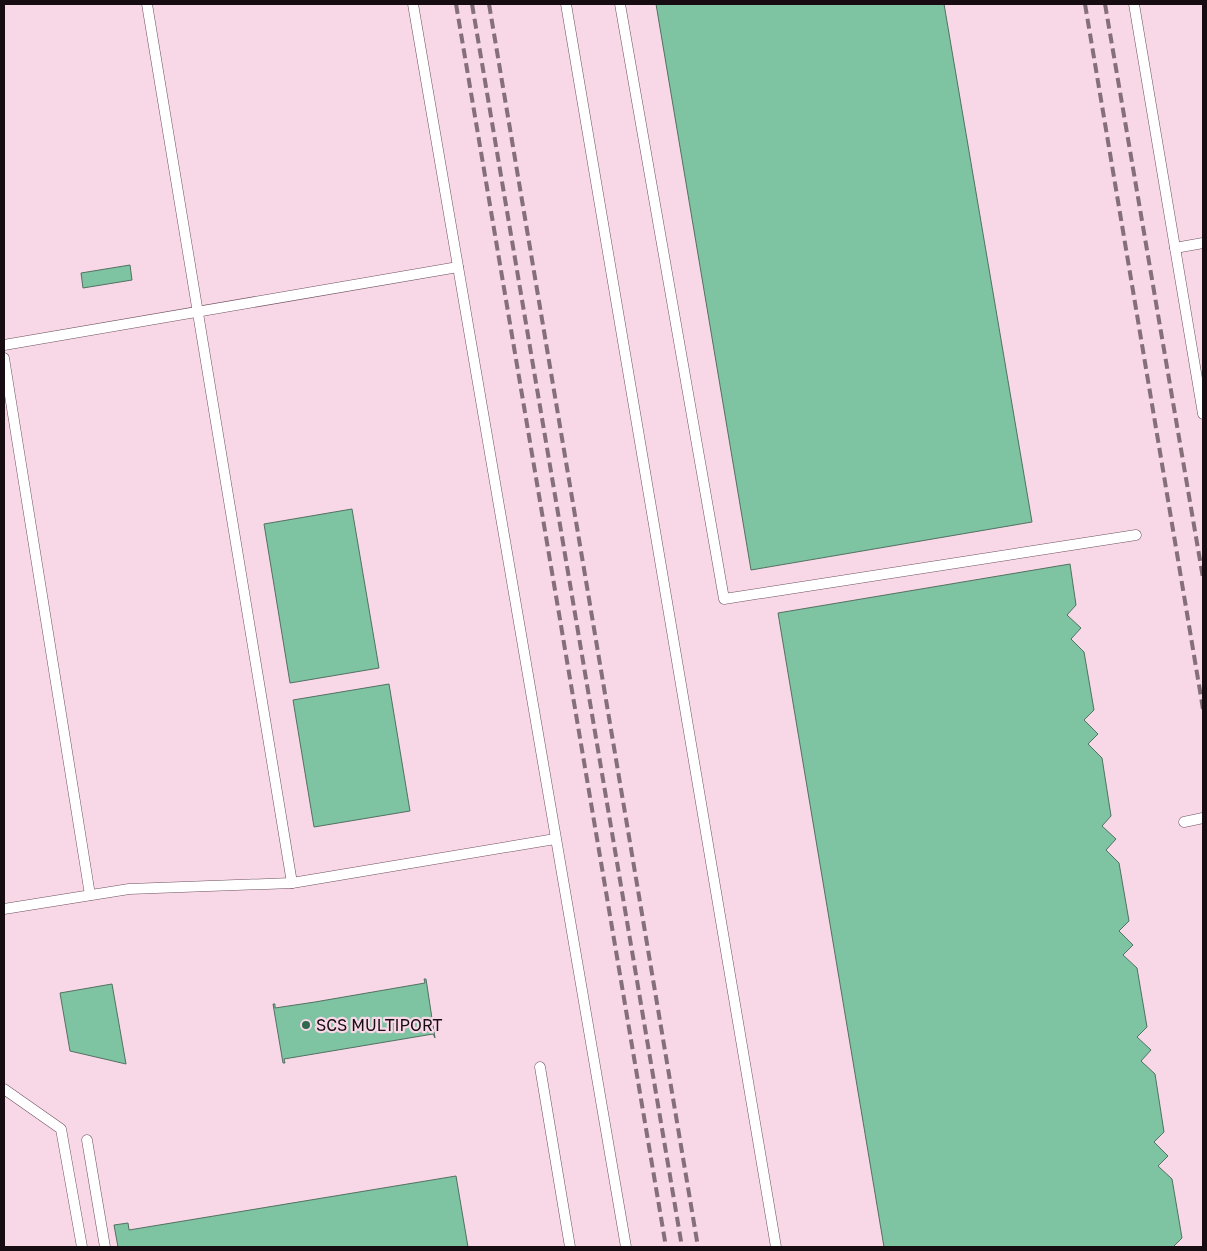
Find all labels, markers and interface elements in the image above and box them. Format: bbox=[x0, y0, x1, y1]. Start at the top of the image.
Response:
place label: SCS MULTIPORT bbox=[316, 1015, 443, 1035]
marker: SCS MULTIPORT bbox=[300, 1019, 312, 1031]

